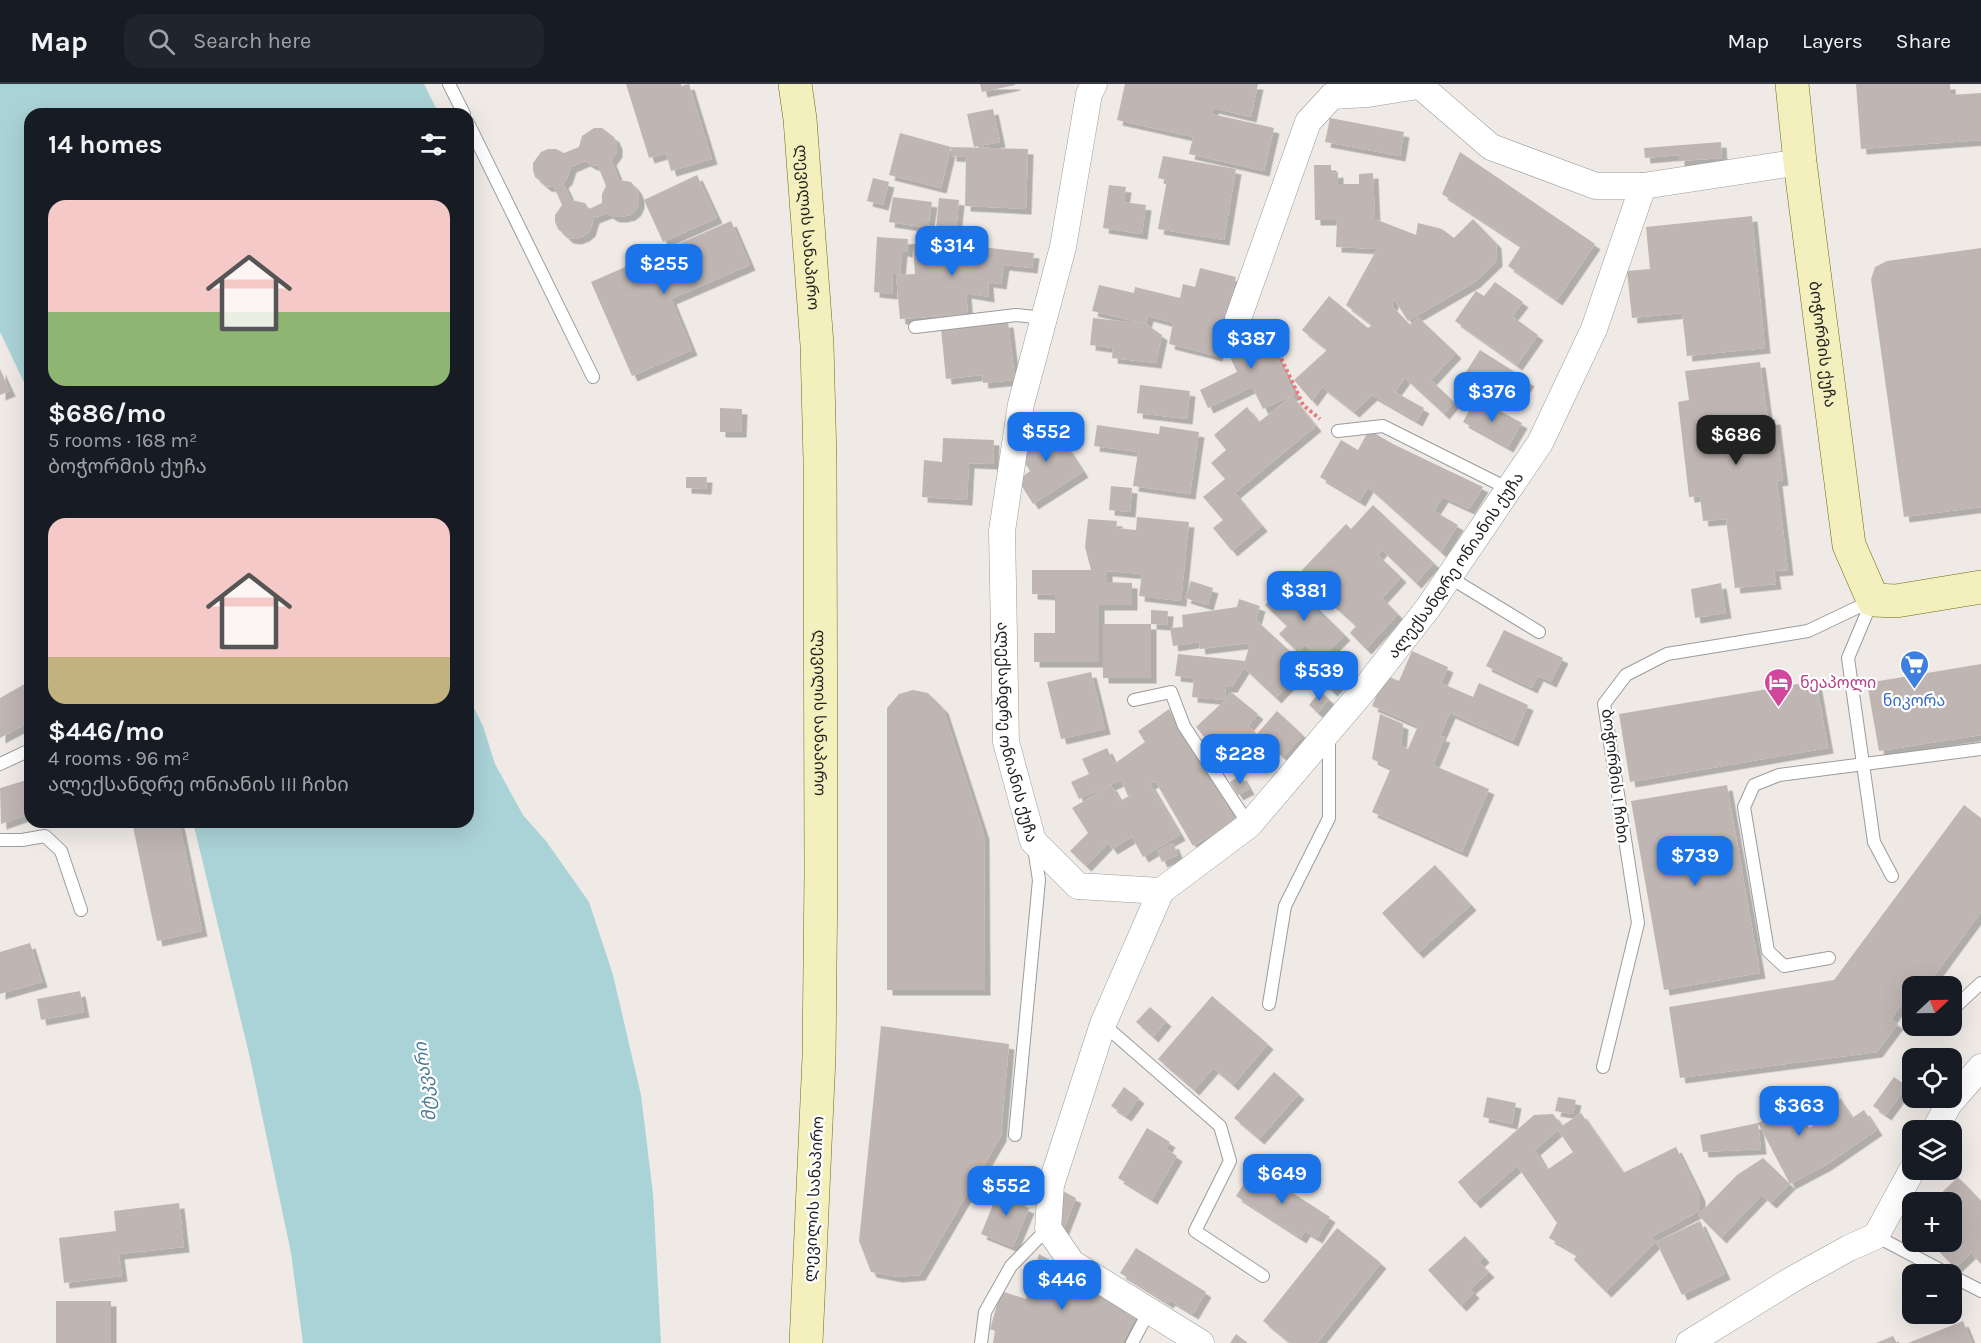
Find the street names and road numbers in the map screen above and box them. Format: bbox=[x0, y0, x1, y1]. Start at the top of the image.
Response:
street label: ლევილის სანაპირო bbox=[791, 144, 823, 311]
street label: ბოჭორმის ქუჩა bbox=[1805, 280, 1840, 408]
street label: ალექსანდრე ონიანის ქუჩა bbox=[1383, 468, 1528, 662]
street label: ალექსანდრე ონიანის ქუჩა bbox=[993, 622, 1042, 844]
street label: ლევილის სანაპირო bbox=[809, 630, 830, 796]
street label: ბოჭორმის I ჩიხი bbox=[1598, 708, 1633, 844]
street label: ლევილის სანაპირო bbox=[800, 1116, 828, 1283]

